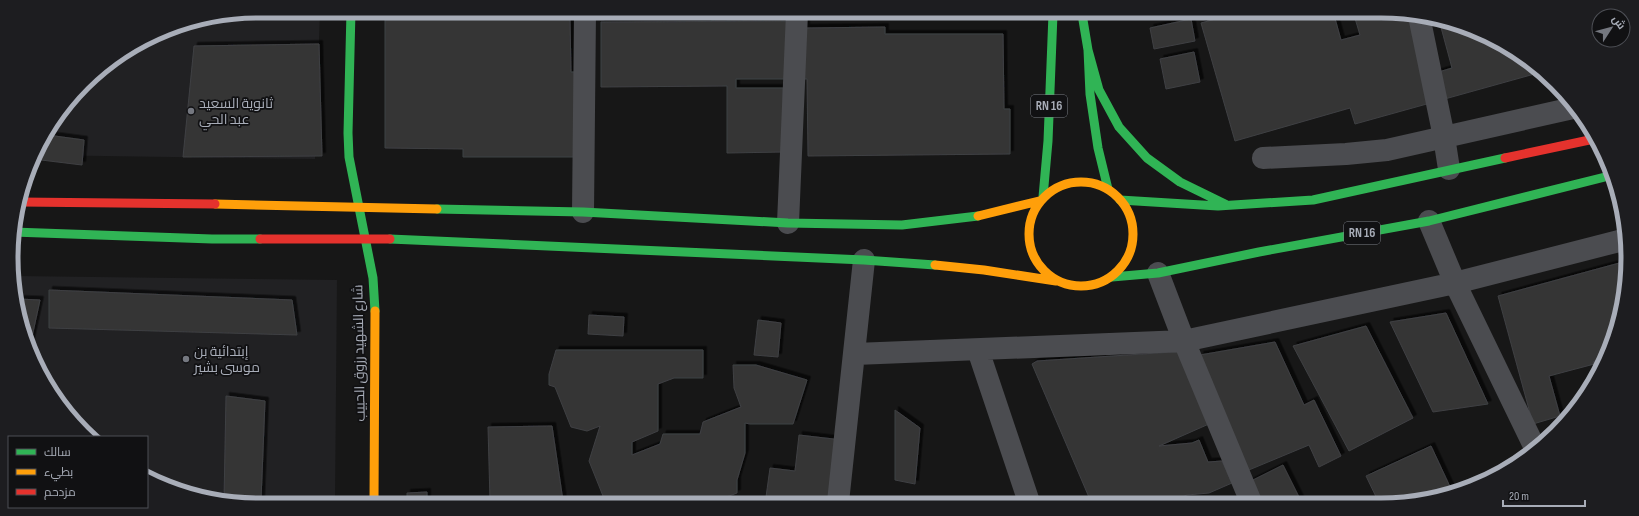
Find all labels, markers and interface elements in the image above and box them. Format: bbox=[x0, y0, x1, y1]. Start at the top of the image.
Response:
north arrow bbox=[1591, 8, 1631, 48]
text: ش bbox=[1609, 13, 1628, 32]
place label: ثانوية السعيد عبد الحي bbox=[199, 95, 273, 131]
road number: RN 16 bbox=[1031, 95, 1067, 117]
marker: ثانوية السعيد عبد الحي bbox=[186, 106, 196, 116]
road number: RN 16 bbox=[1344, 222, 1380, 244]
street label: شارع الشهيد رزوق الحبيب bbox=[349, 284, 369, 422]
place label: إبتدائية بن موسى بشير bbox=[193, 343, 260, 376]
marker: إبتدائية بن موسى بشير bbox=[181, 354, 191, 364]
legend bbox=[8, 436, 148, 508]
text: سالك bbox=[44, 445, 71, 460]
text: بطيء bbox=[44, 465, 73, 482]
scale bar bbox=[1503, 482, 1585, 508]
text: مزدحم bbox=[44, 485, 76, 500]
text: 20 m bbox=[1509, 489, 1529, 504]

